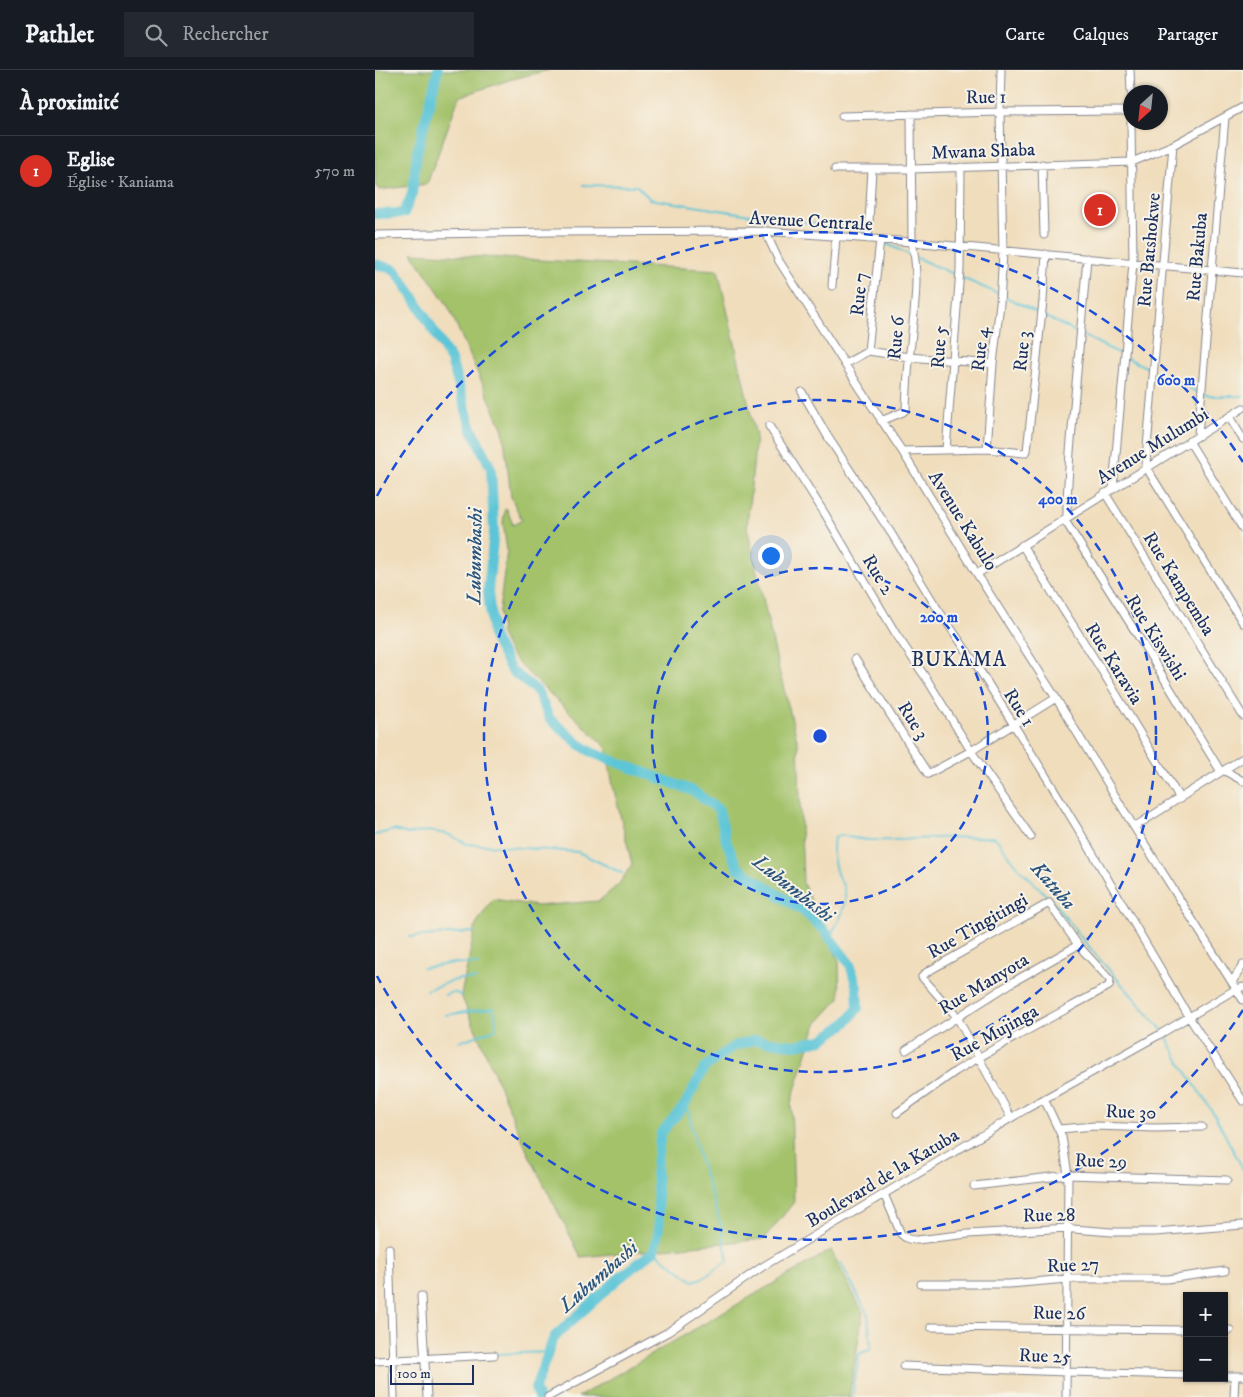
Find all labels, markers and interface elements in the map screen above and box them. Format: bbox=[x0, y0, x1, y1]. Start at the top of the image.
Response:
search box bbox=[124, 12, 474, 57]
text: Pathlet bbox=[25, 20, 94, 50]
icon: search bbox=[142, 21, 170, 49]
text: Rechercher bbox=[182, 23, 269, 46]
text: Carte bbox=[1005, 24, 1045, 46]
text: Calques bbox=[1073, 24, 1129, 46]
text: Partager bbox=[1157, 24, 1218, 46]
north arrow bbox=[1123, 85, 1168, 130]
street label: Rue 1 bbox=[965, 86, 1007, 109]
text: À proximité bbox=[20, 90, 119, 116]
street label: Mwana Shaba bbox=[931, 138, 1036, 165]
text: Eglise bbox=[67, 149, 115, 172]
text: 1 bbox=[33, 161, 39, 181]
text: 570 m bbox=[315, 161, 355, 181]
text: Église · Kaniama bbox=[67, 172, 174, 192]
pin: 1 bbox=[1084, 191, 1116, 229]
street label: Rue Batshokwe bbox=[1133, 192, 1166, 308]
street label: Avenue Centrale bbox=[748, 207, 874, 236]
street label: Rue Bakuba bbox=[1182, 212, 1213, 303]
street label: Rue 7 bbox=[846, 271, 873, 317]
street label: Rue 6 bbox=[883, 314, 910, 361]
street label: Rue 5 bbox=[927, 324, 953, 369]
street label: Rue 4 bbox=[967, 325, 994, 373]
street label: Rue 3 bbox=[1009, 330, 1036, 373]
text: 600 m bbox=[1157, 371, 1196, 390]
street label: Avenue Mulumbi bbox=[1092, 403, 1213, 490]
street label: Avenue Kabulo bbox=[923, 467, 1002, 575]
text: 400 m bbox=[1037, 490, 1078, 509]
water label: Lubumbashi bbox=[462, 506, 489, 605]
street label: Rue Kampemba bbox=[1138, 528, 1220, 640]
your location bbox=[758, 543, 784, 569]
street label: Rue 2 bbox=[857, 550, 899, 600]
street label: Rue Kiswishi bbox=[1120, 591, 1191, 685]
text: 200 m bbox=[920, 608, 959, 627]
street label: Rue Karavia bbox=[1080, 619, 1148, 709]
district label: BUKAMA bbox=[911, 647, 1007, 673]
street label: Rue 1 bbox=[998, 684, 1039, 731]
street label: Rue 3 bbox=[892, 697, 933, 744]
centre of rings bbox=[811, 727, 829, 745]
water label: Lubumbashi bbox=[747, 849, 840, 930]
water label: Katuba bbox=[1024, 856, 1081, 915]
street label: Rue Tingitingi bbox=[923, 888, 1032, 964]
street label: Rue Manyota bbox=[934, 948, 1033, 1020]
street label: Rue Mujinga bbox=[947, 1000, 1043, 1067]
street label: Rue 30 bbox=[1105, 1100, 1157, 1125]
street label: Boulevard de la Katuba bbox=[802, 1124, 963, 1233]
street label: Rue 29 bbox=[1074, 1149, 1128, 1174]
street label: Rue 28 bbox=[1023, 1204, 1076, 1227]
water label: Lubumbashi bbox=[554, 1235, 645, 1319]
street label: Rue 27 bbox=[1046, 1253, 1100, 1278]
map controls bbox=[1183, 1292, 1228, 1382]
button: + bbox=[1183, 1292, 1228, 1337]
street label: Rue 26 bbox=[1032, 1302, 1087, 1325]
button: − bbox=[1183, 1337, 1228, 1382]
street label: Rue 25 bbox=[1018, 1344, 1072, 1369]
scale bar bbox=[390, 1362, 474, 1385]
text: 100 m bbox=[397, 1365, 431, 1383]

